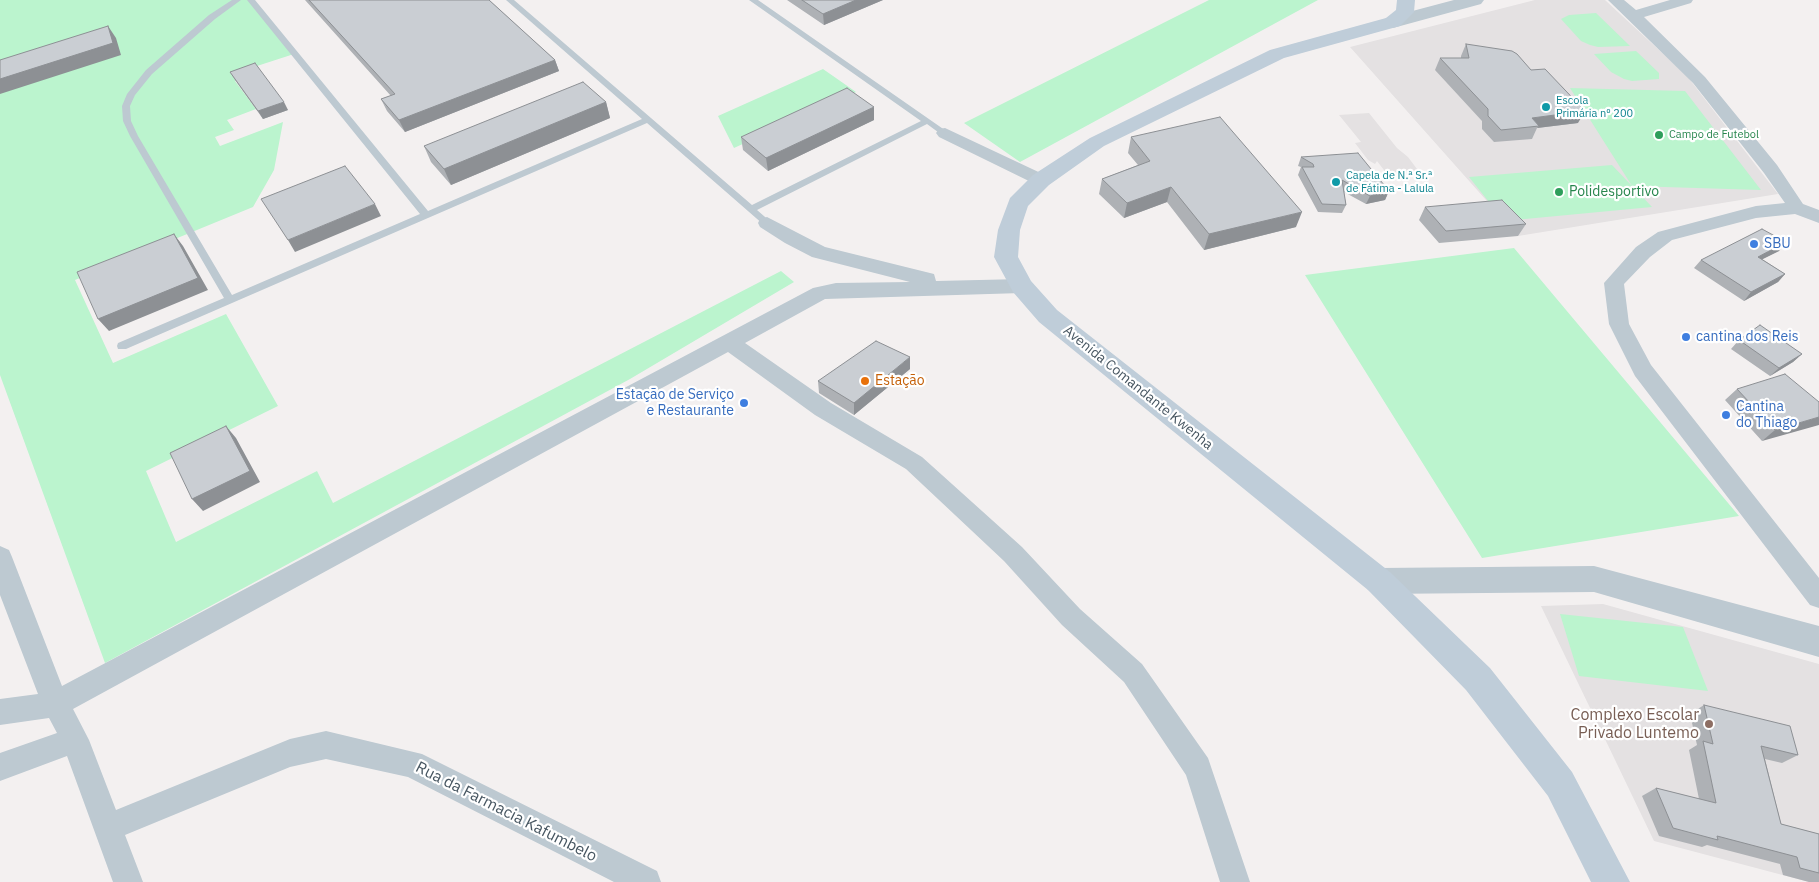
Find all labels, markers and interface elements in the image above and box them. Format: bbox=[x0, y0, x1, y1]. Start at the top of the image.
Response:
place label: Escola Primária nº 200 bbox=[1556, 94, 1633, 120]
marker: Escola Primária nº 200 bbox=[1540, 101, 1552, 113]
place label: Campo de Futebol bbox=[1669, 128, 1759, 142]
marker: Campo de Futebol bbox=[1653, 129, 1665, 141]
place label: Capela de N.ª Sr.ª de Fátima - Lalula bbox=[1346, 169, 1434, 195]
marker: Capela de N.ª Sr.ª de Fátima - Lalula bbox=[1330, 176, 1342, 188]
place label: Polidesportivo bbox=[1569, 184, 1659, 200]
marker: Polidesportivo bbox=[1553, 186, 1565, 198]
place label: SBU bbox=[1764, 236, 1791, 252]
marker: SBU bbox=[1748, 238, 1760, 250]
street label: Avenida Comandante Kwenha bbox=[1060, 322, 1216, 454]
place label: cantina dos Reis bbox=[1696, 329, 1798, 345]
marker: cantina dos Reis bbox=[1680, 331, 1692, 343]
place label: Estação bbox=[875, 373, 925, 389]
marker: Estação bbox=[859, 375, 871, 387]
place label: Estação de Serviço e Restaurante bbox=[616, 387, 734, 420]
marker: Estação de Serviço e Restaurante bbox=[738, 397, 750, 409]
place label: Cantina do Thiago bbox=[1736, 399, 1797, 432]
marker: Cantina do Thiago bbox=[1720, 409, 1732, 421]
place label: Complexo Escolar Privado Luntemo bbox=[1570, 705, 1699, 743]
marker: Complexo Escolar Privado Luntemo bbox=[1703, 718, 1715, 730]
street label: Rua da Farmacia Kafumbelo bbox=[412, 758, 600, 866]

